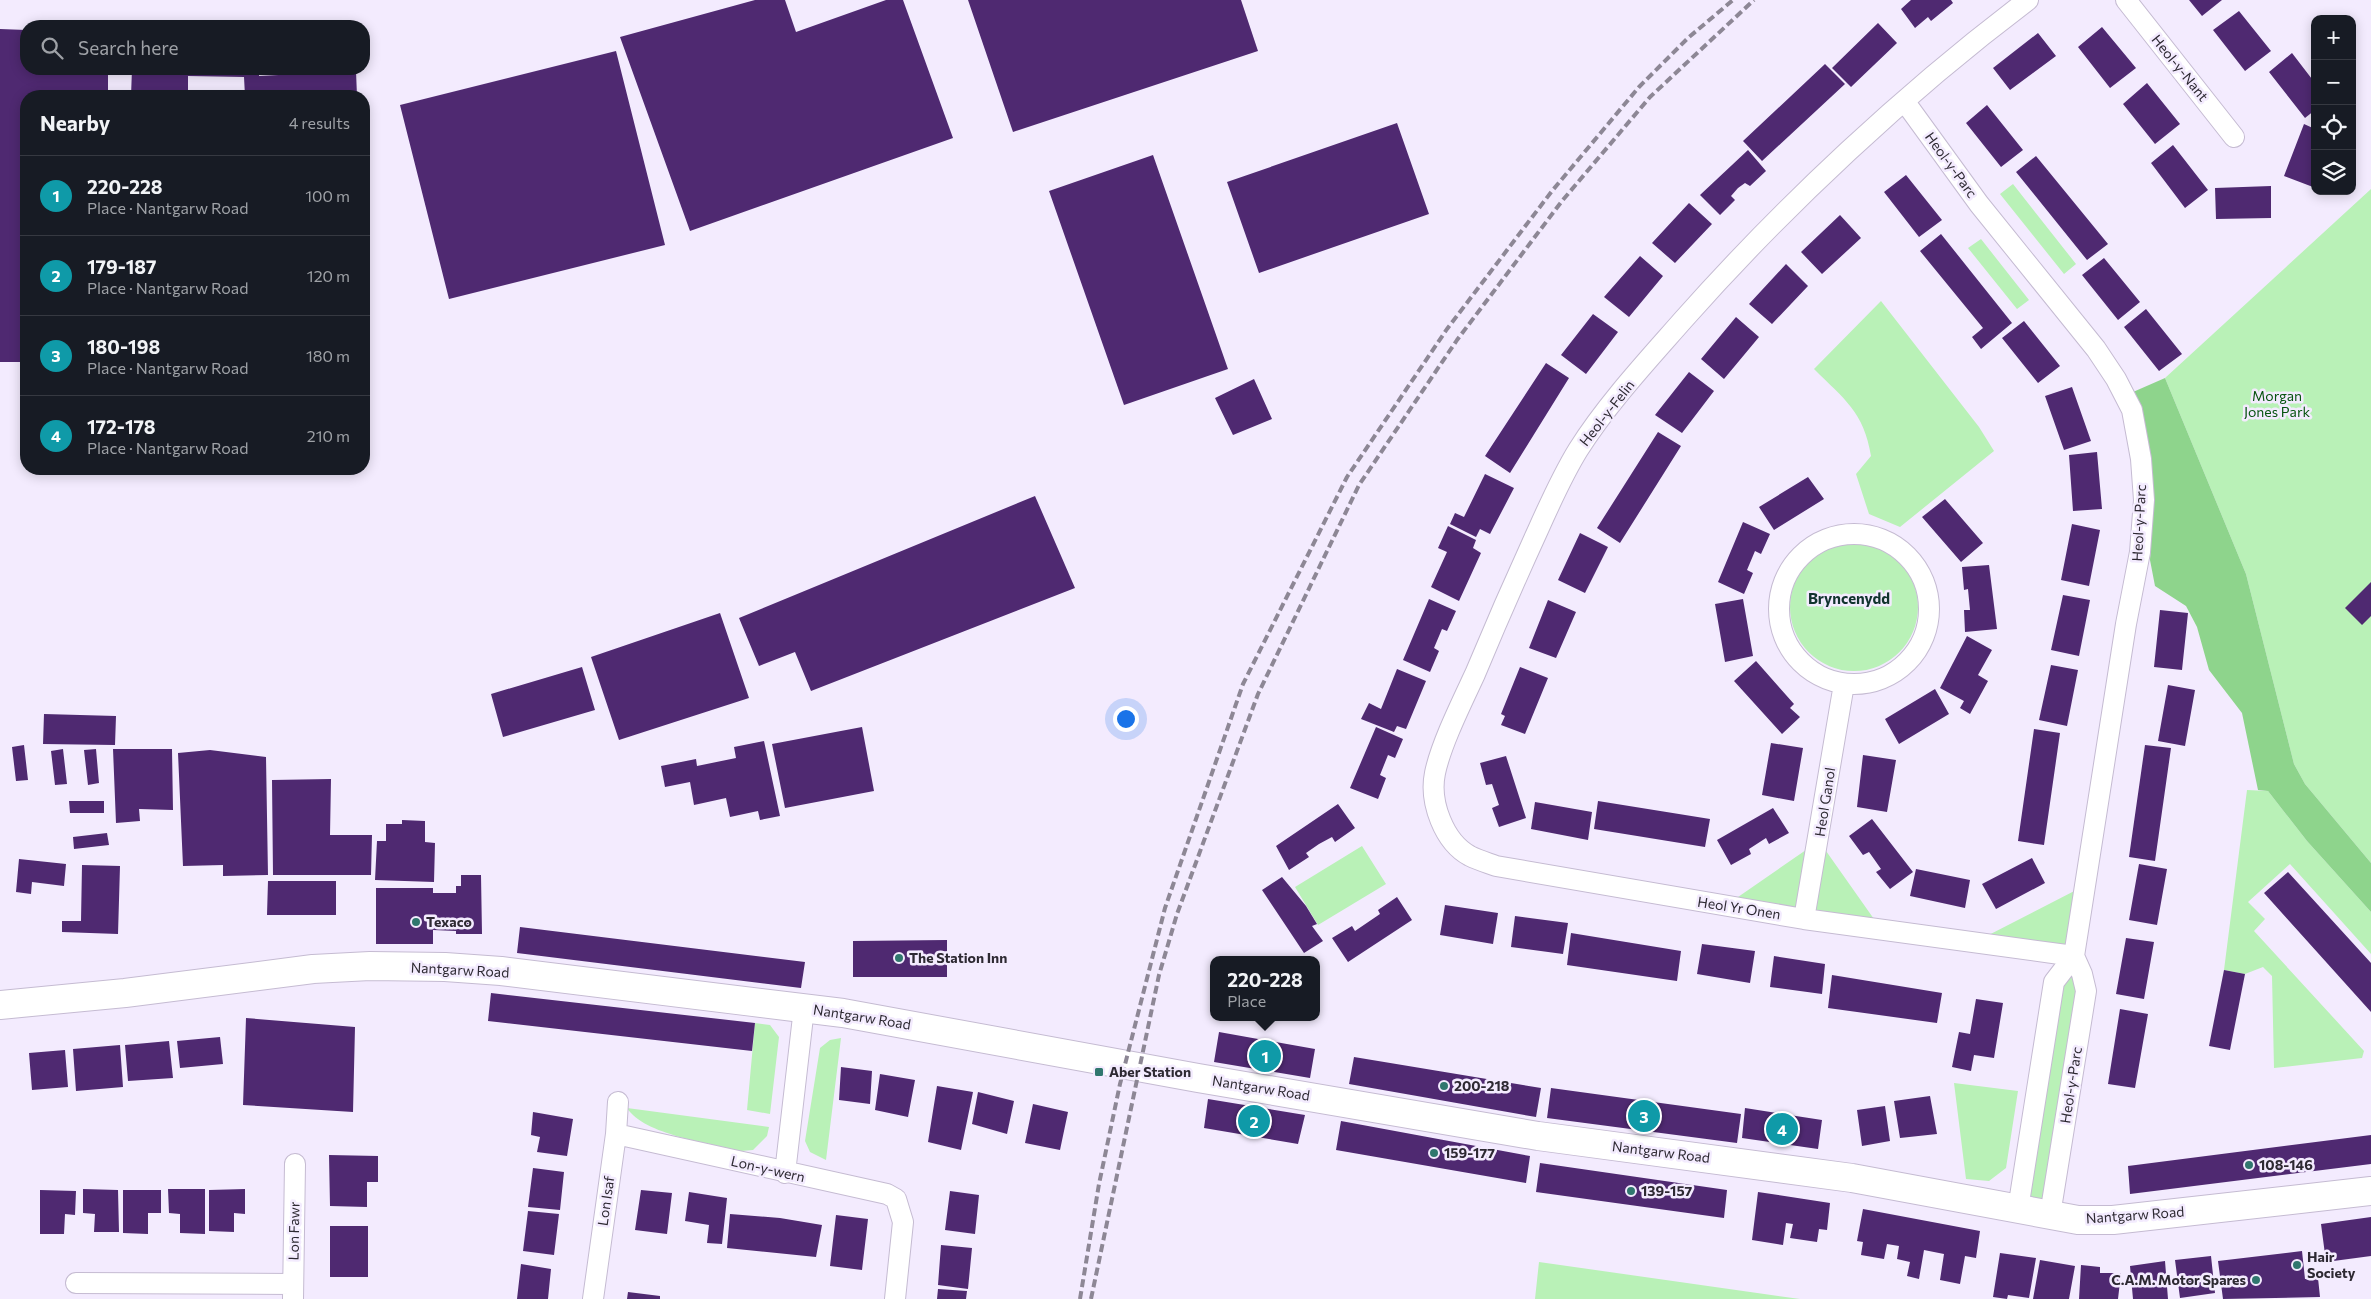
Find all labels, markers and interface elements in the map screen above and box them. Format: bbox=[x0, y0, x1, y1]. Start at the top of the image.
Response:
map controls bbox=[2311, 15, 2356, 195]
button: + bbox=[2311, 15, 2356, 60]
search box bbox=[20, 20, 370, 75]
street label: Heol-y-Nant bbox=[2148, 31, 2212, 105]
icon: search bbox=[38, 34, 66, 62]
text: Search here bbox=[78, 36, 178, 59]
button: − bbox=[2311, 60, 2356, 105]
button: locate bbox=[2311, 105, 2356, 150]
text: Nearby bbox=[40, 110, 110, 135]
text: 4 results bbox=[289, 113, 350, 132]
street label: Heol-y-Parc bbox=[1922, 128, 1981, 201]
button: layers bbox=[2311, 150, 2356, 195]
text: 220-228 bbox=[87, 175, 162, 198]
text: 1 bbox=[52, 186, 60, 205]
text: 100 m bbox=[305, 186, 350, 205]
text: Place · Nantgarw Road bbox=[87, 198, 248, 217]
text: 179-187 bbox=[87, 255, 156, 278]
text: 2 bbox=[51, 266, 61, 285]
text: 120 m bbox=[307, 266, 350, 285]
text: Place · Nantgarw Road bbox=[87, 278, 248, 297]
text: 180-198 bbox=[87, 335, 160, 358]
text: 3 bbox=[51, 346, 61, 365]
text: 180 m bbox=[306, 346, 350, 365]
text: Place · Nantgarw Road bbox=[87, 358, 248, 377]
street label: Heol-y-Felin bbox=[1576, 376, 1638, 449]
park label: Morgan Jones Park bbox=[2244, 387, 2311, 420]
text: 172-178 bbox=[87, 415, 156, 438]
text: 4 bbox=[51, 426, 61, 445]
text: 210 m bbox=[307, 426, 350, 445]
text: Place · Nantgarw Road bbox=[87, 438, 248, 457]
street label: Heol-y-Parc bbox=[2128, 484, 2149, 562]
district label: Bryncenydd bbox=[1808, 589, 1890, 607]
your location bbox=[1113, 706, 1139, 732]
street label: Heol Ganol bbox=[1811, 766, 1838, 838]
street label: Heol Yr Onen bbox=[1696, 893, 1782, 922]
place label: Texaco bbox=[426, 913, 472, 930]
marker: Texaco bbox=[410, 916, 422, 928]
place label: The Station Inn bbox=[909, 949, 1007, 966]
marker: The Station Inn bbox=[893, 952, 905, 964]
popup bbox=[1210, 956, 1320, 1021]
street label: Nantgarw Road bbox=[410, 958, 510, 981]
text: 220-228 bbox=[1227, 968, 1303, 991]
text: Place bbox=[1227, 991, 1266, 1010]
street label: Nantgarw Road bbox=[812, 1000, 912, 1033]
pin: 1 bbox=[1249, 1037, 1281, 1075]
street label: Heol-y-Parc bbox=[2056, 1045, 2085, 1124]
place label: Aber Station bbox=[1109, 1063, 1191, 1080]
marker: Aber Station bbox=[1093, 1066, 1105, 1078]
street label: Nantgarw Road bbox=[1211, 1071, 1311, 1104]
place label: 200-218 bbox=[1454, 1077, 1510, 1094]
marker: 200-218 bbox=[1438, 1080, 1450, 1092]
pin: 3 bbox=[1628, 1097, 1660, 1135]
pin: 2 bbox=[1238, 1102, 1270, 1140]
pin: 4 bbox=[1766, 1110, 1798, 1148]
street label: Nantgarw Road bbox=[1611, 1137, 1711, 1166]
place label: 159-177 bbox=[1444, 1144, 1495, 1161]
marker: 159-177 bbox=[1428, 1147, 1440, 1159]
street label: Lon-y-wern bbox=[729, 1152, 807, 1185]
place label: 108-146 bbox=[2259, 1156, 2313, 1173]
marker: 108-146 bbox=[2243, 1159, 2255, 1171]
street label: Lon Isaf bbox=[594, 1174, 617, 1227]
place label: 139-157 bbox=[1641, 1182, 1693, 1199]
marker: 139-157 bbox=[1625, 1185, 1637, 1197]
street label: Lon Fawr bbox=[284, 1201, 303, 1261]
street label: Nantgarw Road bbox=[2085, 1203, 2185, 1226]
place label: Hair Society bbox=[2307, 1248, 2356, 1281]
marker: Hair Society bbox=[2291, 1259, 2303, 1271]
place label: C.A.M. Motor Spares bbox=[2111, 1271, 2246, 1288]
marker: C.A.M. Motor Spares bbox=[2250, 1274, 2262, 1286]

